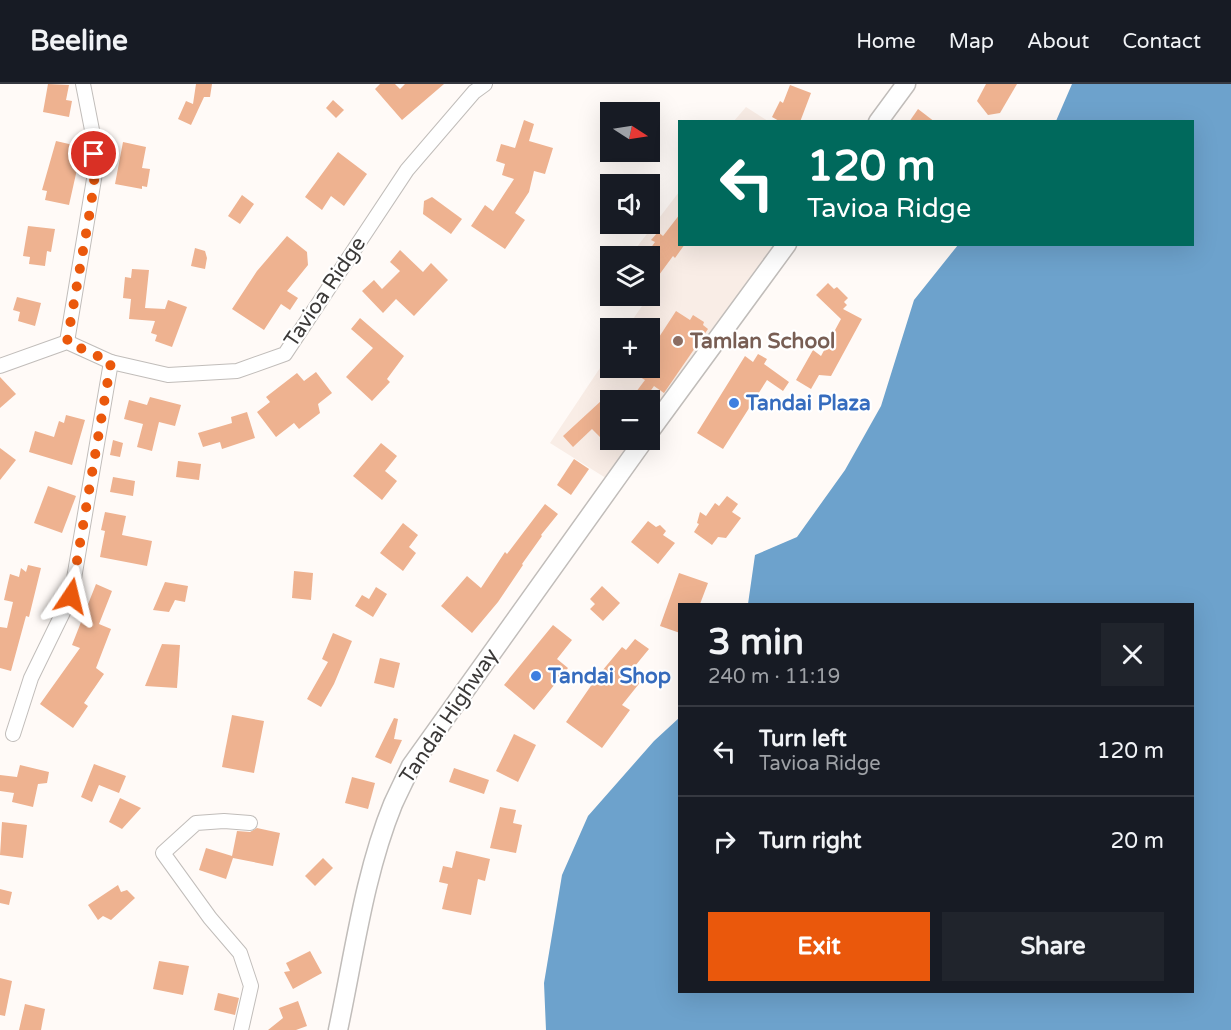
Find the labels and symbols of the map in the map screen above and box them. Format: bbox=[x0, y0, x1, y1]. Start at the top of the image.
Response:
north arrow bbox=[600, 102, 660, 162]
pin bbox=[68, 128, 119, 179]
street label: Tavioa Ridge bbox=[279, 232, 371, 352]
place label: Tamlan School bbox=[689, 329, 835, 354]
marker: Tamlan School bbox=[671, 334, 685, 348]
place label: Tandai Plaza bbox=[745, 391, 871, 416]
marker: Tandai Plaza bbox=[727, 396, 741, 410]
position arrow bbox=[39, 564, 103, 628]
street label: Tandai Highway bbox=[395, 644, 503, 788]
place label: Tandai Shop bbox=[547, 664, 671, 689]
marker: Tandai Shop bbox=[529, 669, 543, 683]

